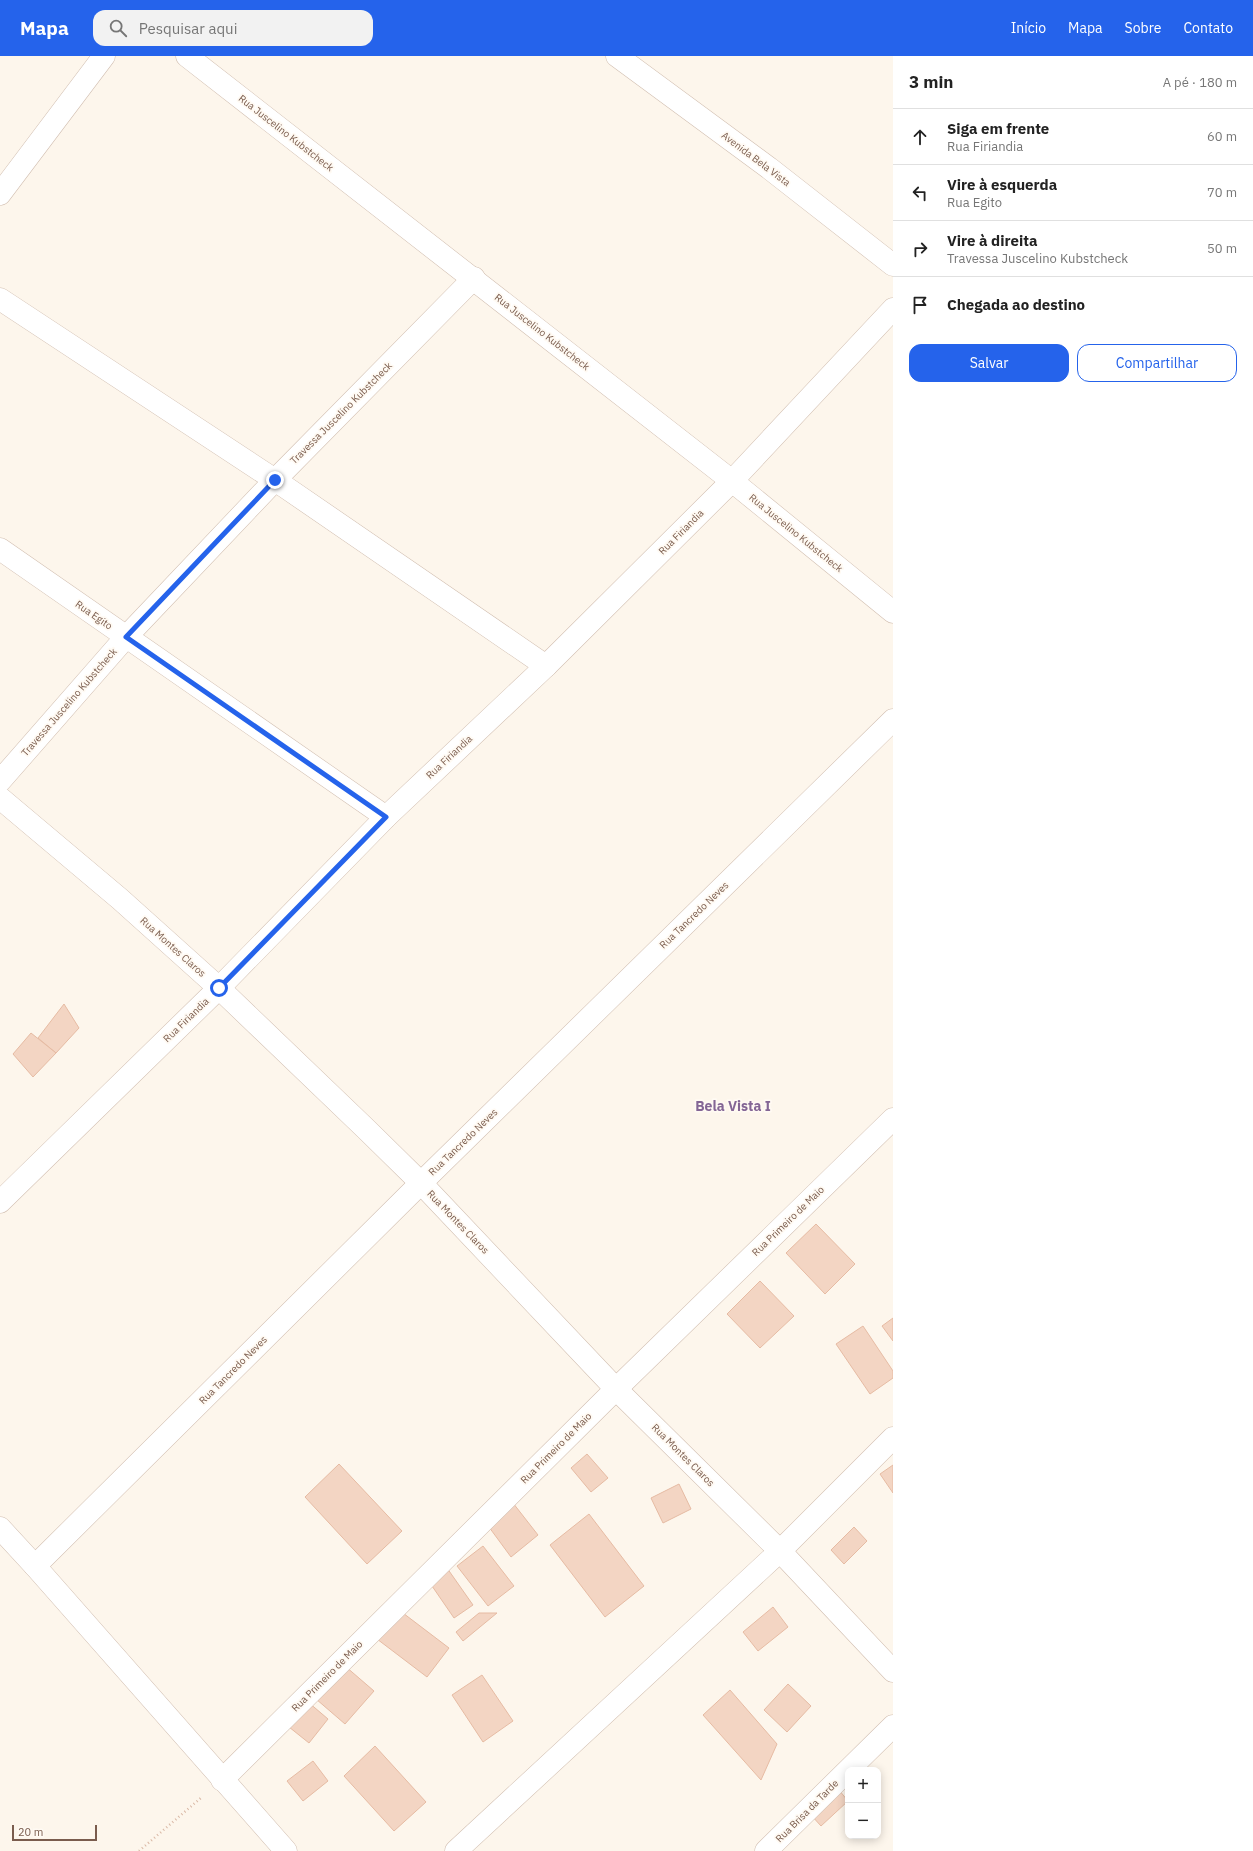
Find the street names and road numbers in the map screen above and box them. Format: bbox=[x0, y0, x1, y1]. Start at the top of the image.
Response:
street label: Rua Juscelino Kubstcheck bbox=[236, 92, 337, 175]
street label: Avenida Bela Vista bbox=[719, 129, 794, 190]
street label: Rua Juscelino Kubstcheck bbox=[492, 291, 593, 374]
street label: Travessa Juscelino Kubstcheck bbox=[287, 359, 395, 467]
street label: Rua Juscelino Kubstcheck bbox=[746, 491, 846, 575]
street label: Rua Firiandia bbox=[656, 506, 707, 557]
street label: Rua Egito bbox=[73, 598, 115, 633]
street label: Travessa Juscelino Kubstcheck bbox=[18, 645, 120, 759]
street label: Rua Firiandia bbox=[423, 732, 475, 782]
street label: Rua Tancredo Neves bbox=[657, 878, 731, 951]
street label: Rua Montes Claros bbox=[138, 914, 209, 980]
street label: Rua Firiandia bbox=[160, 994, 212, 1045]
street label: Rua Tancredo Neves bbox=[426, 1105, 500, 1178]
street label: Rua Primeiro de Maio bbox=[749, 1183, 827, 1259]
street label: Rua Montes Claros bbox=[424, 1187, 492, 1257]
street label: Rua Tancredo Neves bbox=[196, 1333, 270, 1407]
street label: Rua Primeiro de Maio bbox=[518, 1409, 595, 1486]
street label: Rua Montes Claros bbox=[649, 1421, 717, 1489]
street label: Rua Primeiro de Maio bbox=[289, 1637, 366, 1714]
street label: Rua Brisa da Tarde bbox=[773, 1776, 842, 1845]

